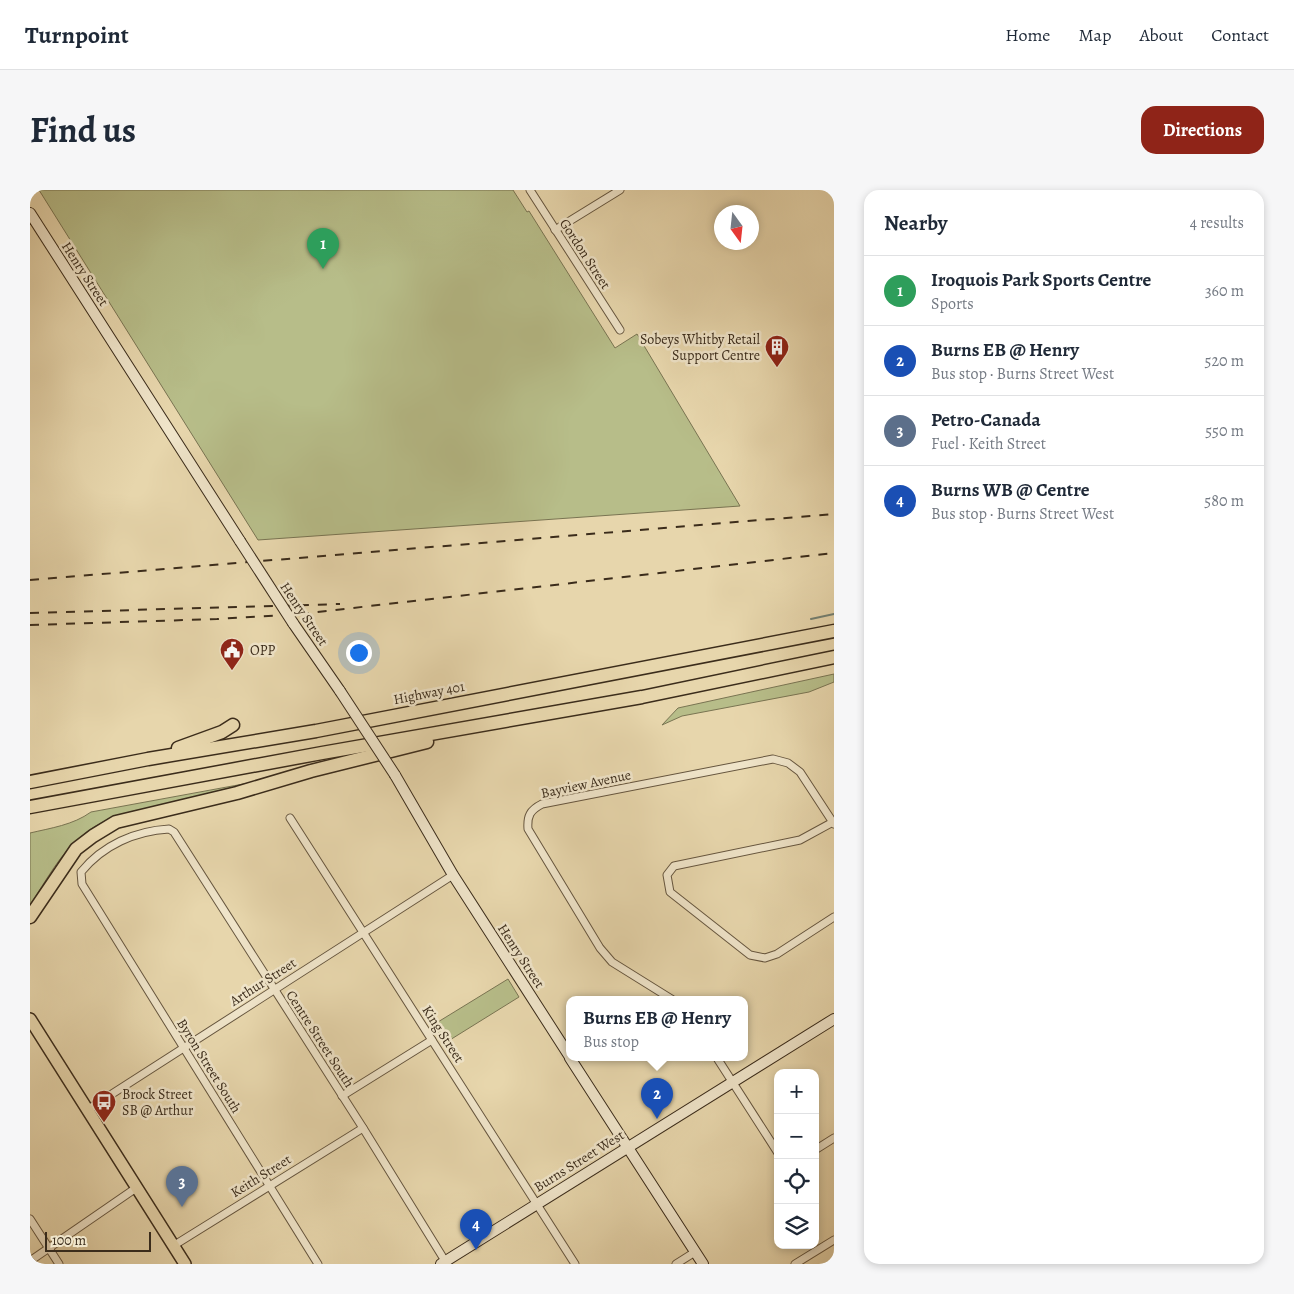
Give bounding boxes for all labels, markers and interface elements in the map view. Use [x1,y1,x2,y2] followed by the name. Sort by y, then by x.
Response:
[25,19,129,51] text: Turnpoint
[1005,23,1050,47] text: Home
[1078,23,1111,47] text: Map
[1139,23,1183,47] text: About
[1211,23,1269,47] text: Contact
[30,106,136,154] text: Find us
[1141,106,1264,154] button: Directions
[714,205,759,250] north arrow
[884,209,947,237] text: Nearby
[1190,212,1244,234] text: 4 results
[555,215,615,293] street label: Gordon Street
[307,228,339,269] pin: 1
[57,238,113,310] street label: Henry Street
[931,267,1151,293] text: Iroquois Park Sports Centre
[897,280,903,302] text: 1
[1205,280,1244,302] text: 360 m
[931,293,974,315] text: Sports
[640,330,761,365] place label: Sobeys Whitby Retail Support Centre
[764,334,790,368] building icon: Sobeys Whitby Retail Support Centre
[931,337,1079,363] text: Burns EB @ Henry
[896,350,904,372] text: 2
[1205,350,1244,372] text: 520 m
[931,363,1114,385] text: Bus stop · Burns Street West
[931,407,1041,433] text: Petro-Canada
[897,420,903,442] text: 3
[1205,420,1244,442] text: 550 m
[931,433,1046,455] text: Fuel · Keith Street
[931,477,1090,503] text: Burns WB @ Centre
[896,490,904,512] text: 4
[1204,490,1244,512] text: 580 m
[931,503,1114,525] text: Bus stop · Burns Street West
[276,578,333,650] street label: Henry Street
[219,637,245,671] public building icon: OPP
[346,640,372,666] your location
[250,641,275,660] place label: OPP
[392,677,466,709] street label: Highway 401
[539,765,633,803] street label: Bayview Avenue
[493,920,549,992] street label: Henry Street
[225,953,300,1011] street label: Arthur Street
[281,987,359,1092] street label: Centre Street South
[566,996,748,1061] popup
[417,1002,469,1067] street label: King Street
[583,1005,731,1031] text: Burns EB @ Henry
[172,1015,246,1117] street label: Byron Street South
[583,1031,639,1053] text: Bus stop
[774,1069,819,1249] map controls
[774,1069,819,1114] button: +
[641,1078,673,1119] pin: 2
[122,1085,194,1120] place label: Brock Street SB @ Arthur
[91,1089,117,1123] bus stop icon: Brock Street SB @ Arthur
[774,1114,819,1159] button: −
[530,1125,628,1196] street label: Burns Street West
[227,1150,295,1202] street label: Keith Street
[774,1159,819,1204] button: locate
[166,1166,198,1207] pin: 3
[774,1204,819,1249] button: layers
[460,1209,492,1250] pin: 4
[45,1229,151,1252] scale bar
[52,1231,86,1250] text: 100 m

